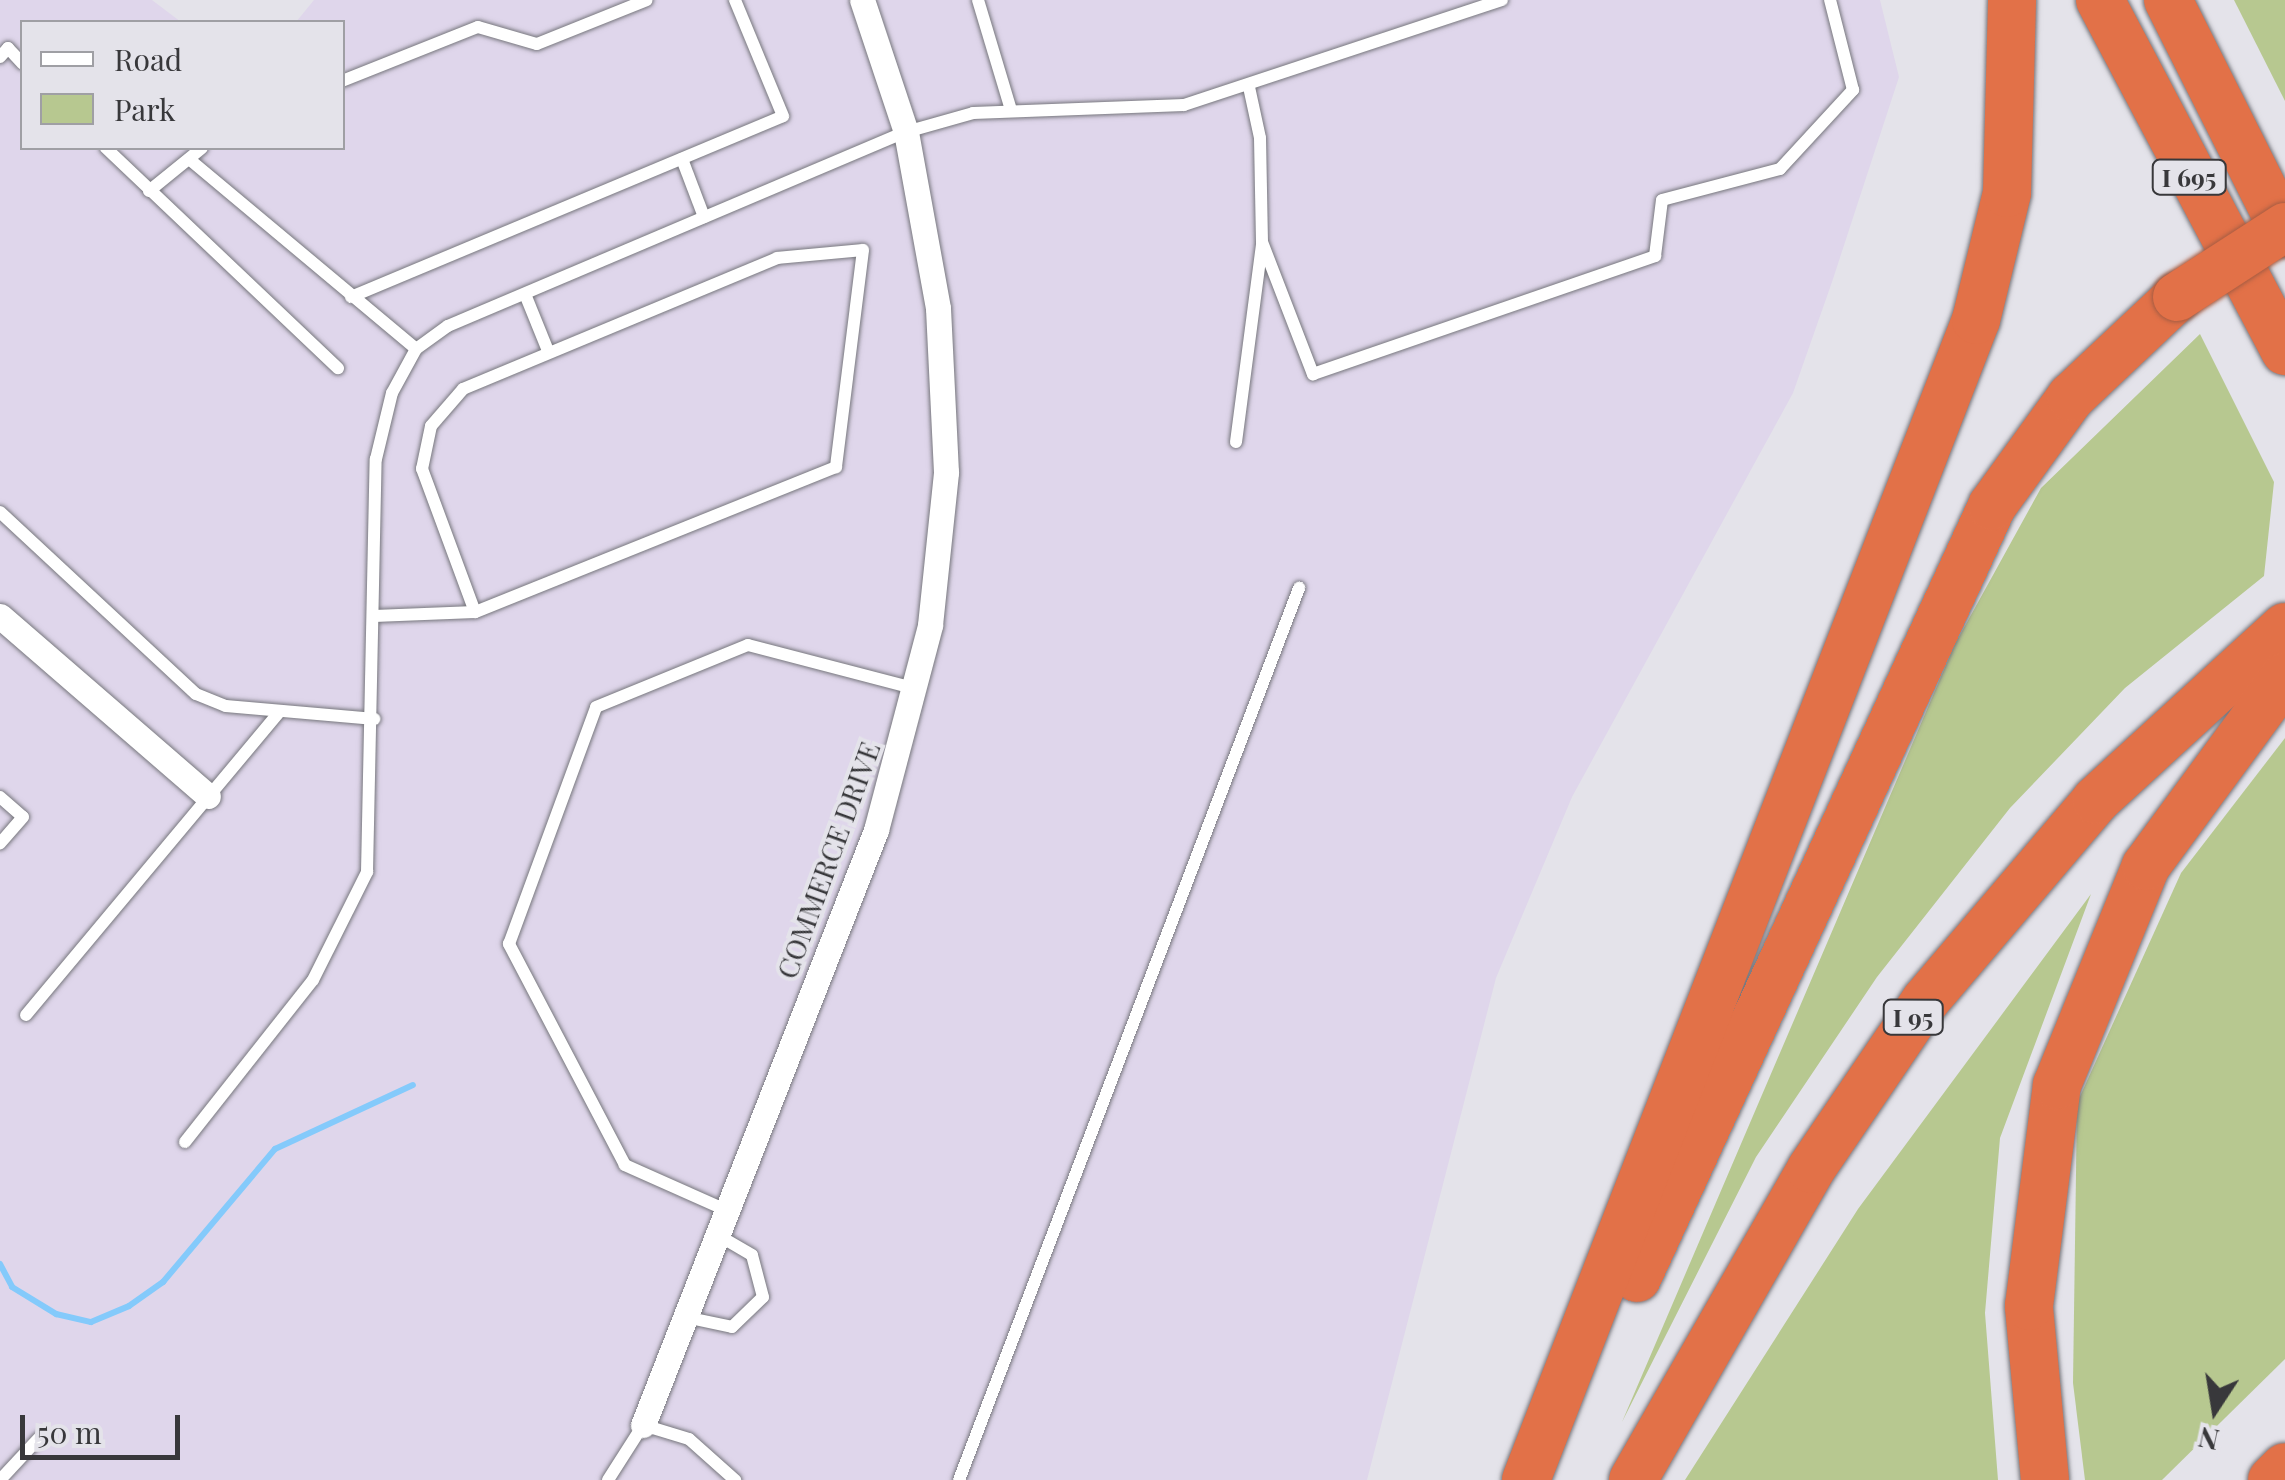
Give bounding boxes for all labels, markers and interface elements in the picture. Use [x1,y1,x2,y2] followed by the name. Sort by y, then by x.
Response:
[20,20,345,150] legend
[114,39,182,79] text: Road
[114,89,176,129] text: Park
[2152,157,2226,197] road number: I 695
[770,737,886,983] street label: COMMERCE DRIVE
[1880,997,1946,1037] road number: I 95
[2165,1360,2265,1460] north arrow
[25,1395,185,1457] scale bar
[37,1412,102,1452] text: 50 m
[2195,1420,2222,1460] text: N

